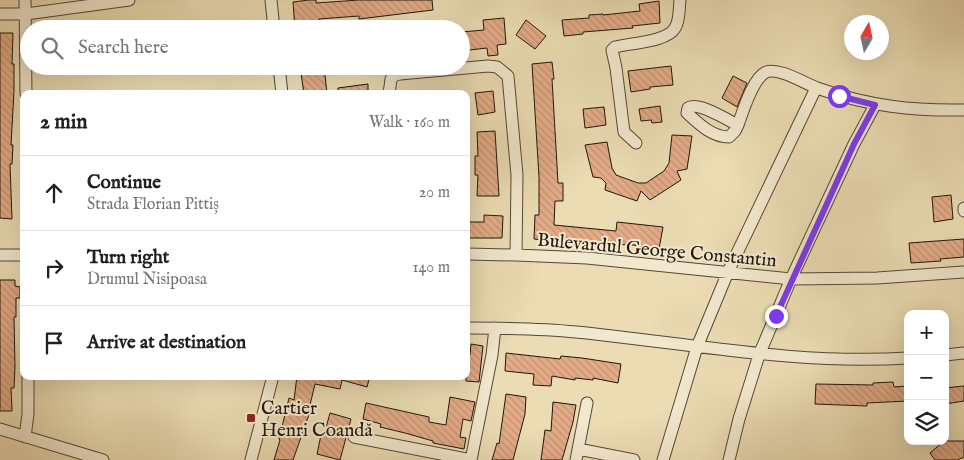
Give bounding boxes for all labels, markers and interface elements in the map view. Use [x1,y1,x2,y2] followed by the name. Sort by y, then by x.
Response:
[844,15,889,60] north arrow
[20,20,470,75] search box
[38,34,66,62] icon: search
[78,36,169,60] text: Search here
[828,85,851,108] route start
[40,109,87,136] text: 2 min
[369,113,450,133] text: Walk · 160 m
[87,171,161,195] text: Continue
[40,179,68,207] icon: ahead
[419,183,450,203] text: 20 m
[87,195,219,215] text: Strada Florian Pittiș
[536,229,778,273] street label: Bulevardul George Constantin
[87,246,169,270] text: Turn right
[40,254,68,282] icon: right
[412,258,450,278] text: 140 m
[87,270,207,290] text: Drumul Nisipoasa
[765,305,788,328] route end
[904,310,949,445] map controls
[904,310,949,355] button: +
[40,329,68,357] icon: arrive
[87,331,246,355] text: Arrive at destination
[904,355,949,400] button: −
[261,397,373,443] place label: Cartier Henri Coandă
[904,400,949,445] button: layers
[245,412,257,424] marker: Cartier Henri Coandă

